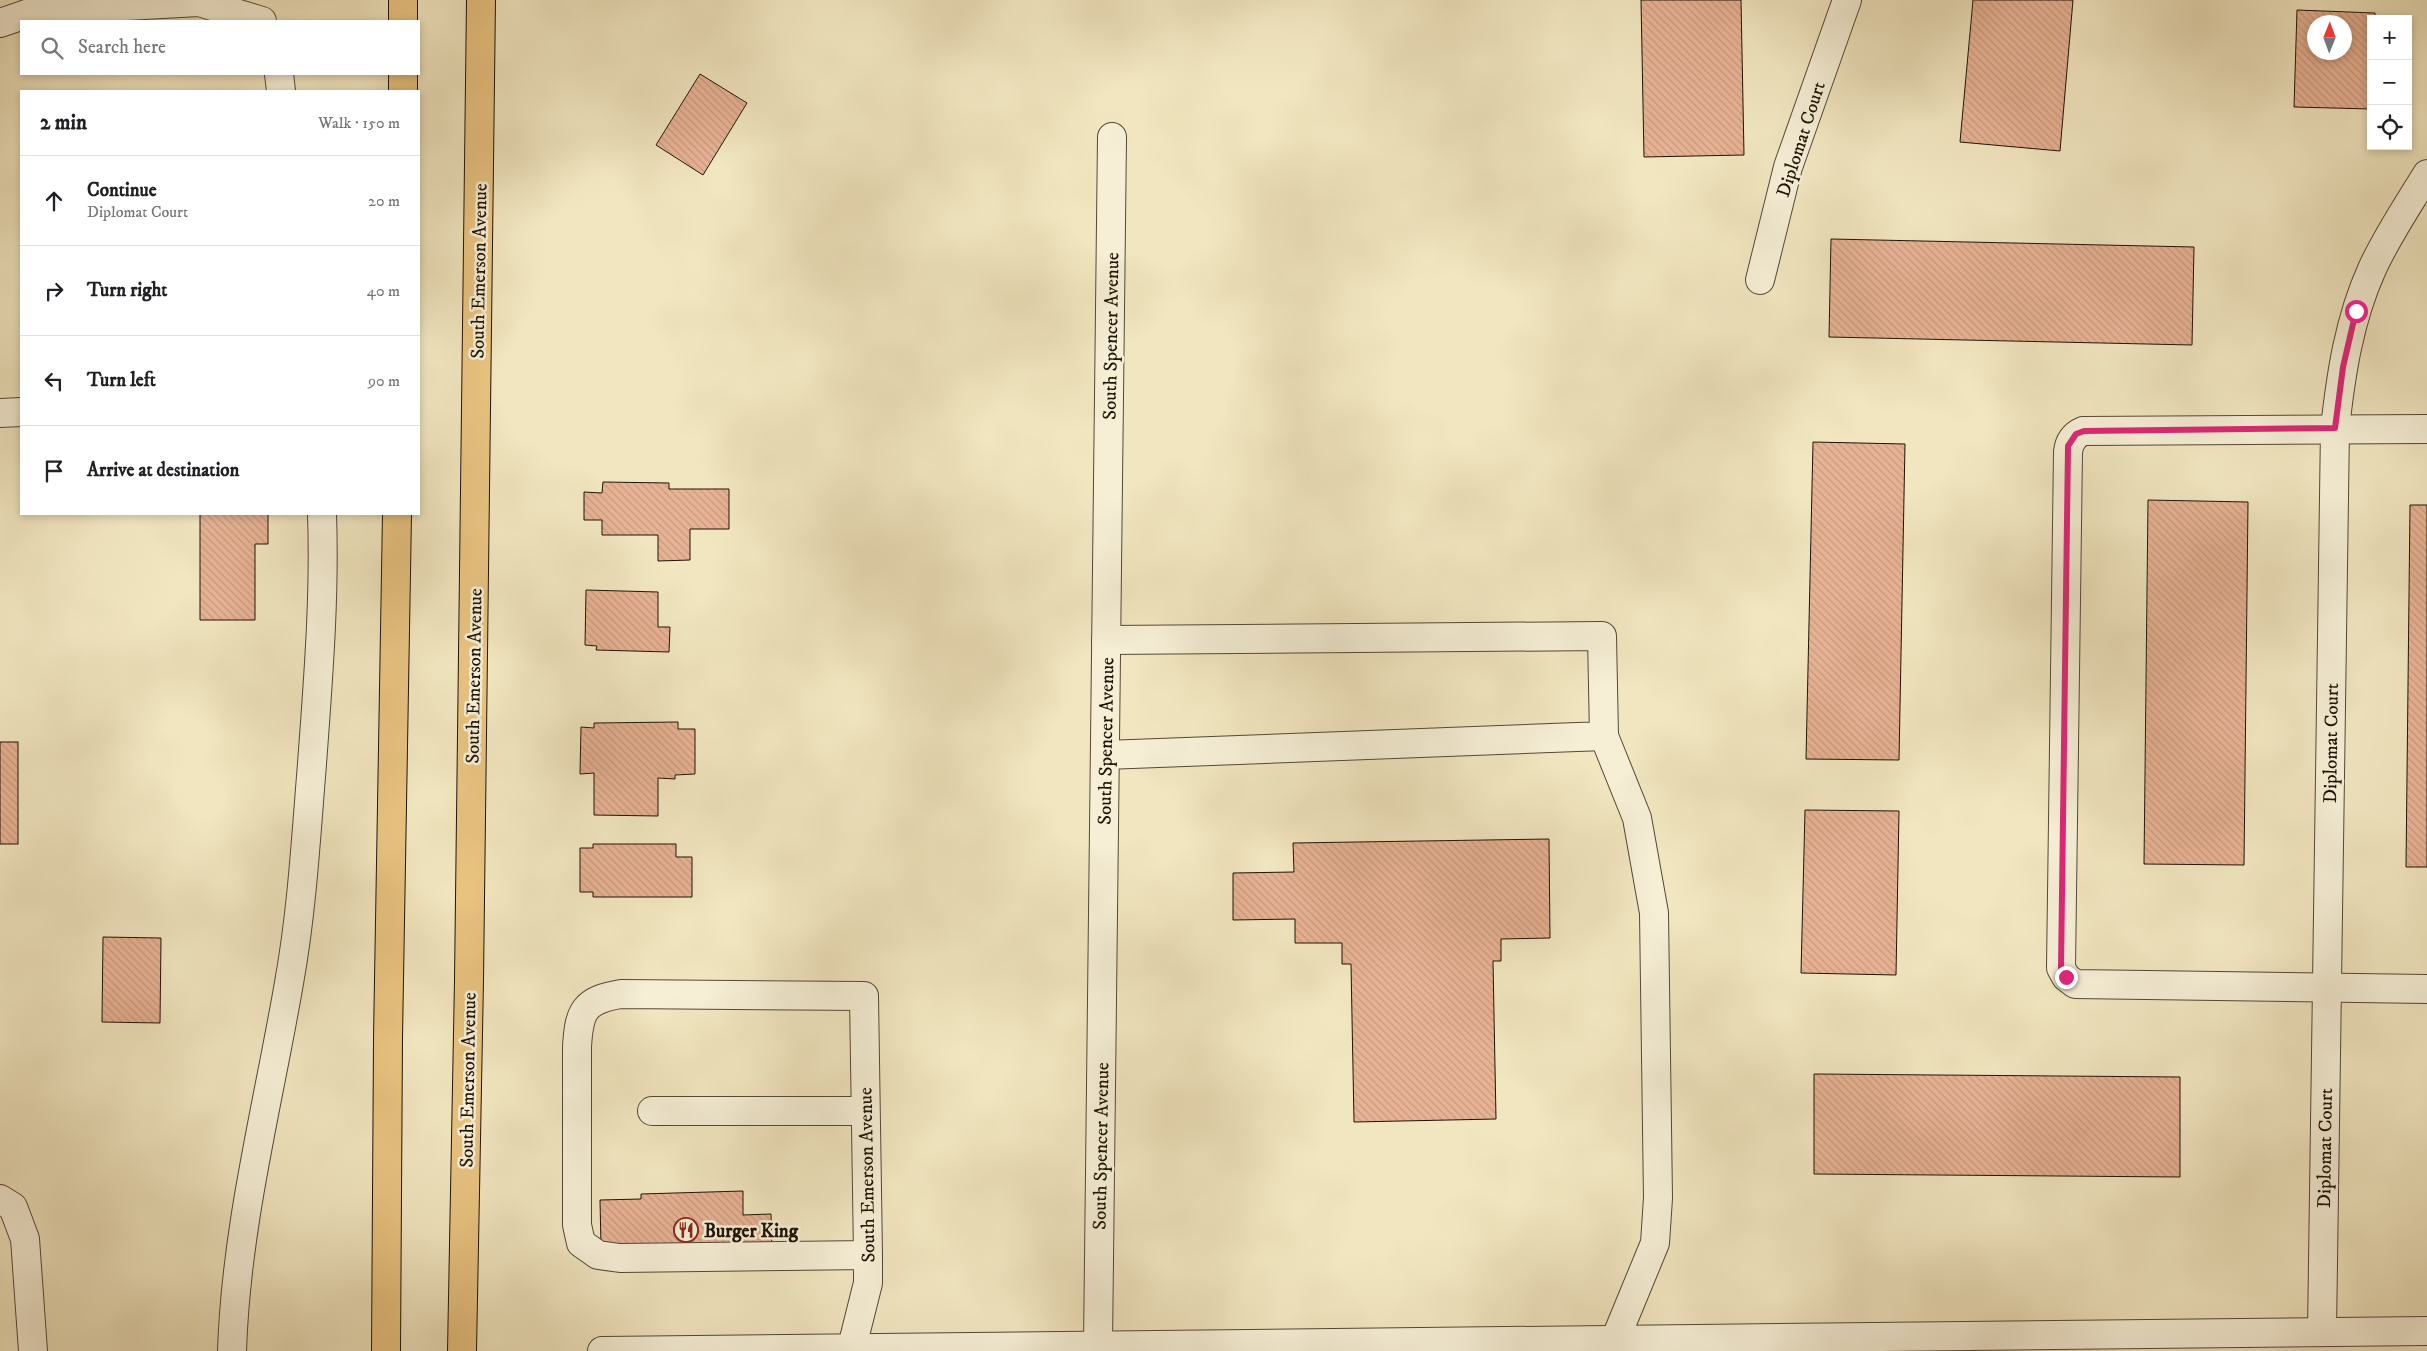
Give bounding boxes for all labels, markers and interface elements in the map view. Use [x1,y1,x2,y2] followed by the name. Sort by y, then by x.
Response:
[2307,15,2352,60] north arrow
[2367,15,2412,150] map controls
[2367,15,2412,60] button: +
[20,20,420,75] search box
[38,34,66,62] icon: search
[78,36,166,59] text: Search here
[2367,60,2412,105] button: −
[1772,79,1831,200] street label: Diplomat Court
[2367,105,2412,150] button: locate
[40,110,87,136] text: 2 min
[318,113,400,133] text: Walk · 150 m
[87,179,157,202] text: Continue
[466,183,493,359] street label: South Emerson Avenue
[40,187,68,215] icon: ahead
[368,191,400,211] text: 20 m
[87,202,188,222] text: Diplomat Court
[1099,252,1124,420] street label: South Spencer Avenue
[40,277,68,305] icon: right
[87,279,167,302] text: Turn right
[367,281,400,301] text: 40 m
[2345,300,2368,323] route start
[40,367,68,395] icon: left
[87,369,156,392] text: Turn left
[368,371,400,391] text: 90 m
[40,457,68,485] icon: arrive
[87,459,239,482] text: Arrive at destination
[461,588,488,764] street label: South Emerson Avenue
[1094,657,1119,825] street label: South Spencer Avenue
[2319,683,2344,803] street label: Diplomat Court
[2055,966,2078,989] route end
[455,992,482,1168] street label: South Emerson Avenue
[1089,1062,1114,1230] street label: South Spencer Avenue
[854,1087,881,1263] street label: South Emerson Avenue
[2313,1088,2338,1208] street label: Diplomat Court
[673,1217,699,1243] restaurant icon: Burger King
[704,1220,799,1243] place label: Burger King

